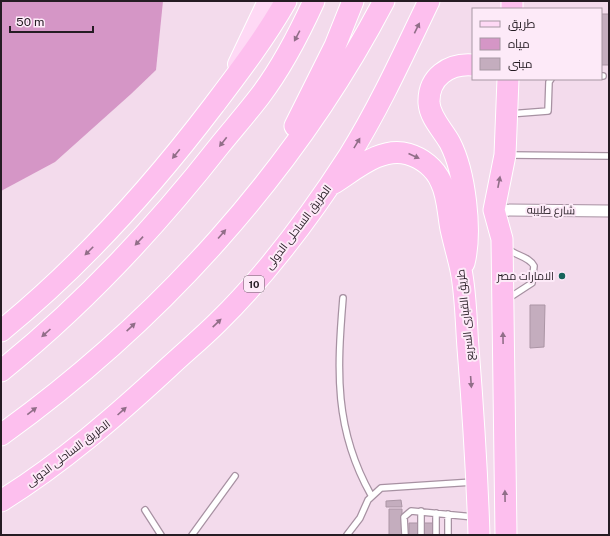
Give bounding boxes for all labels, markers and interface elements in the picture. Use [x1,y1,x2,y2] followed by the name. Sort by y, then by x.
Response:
[10,8,93,34] scale bar
[472,8,602,80] legend
[16,15,44,29] text: 50 m
[508,17,536,31] text: طريق
[414,22,420,33] one-way arrow
[294,30,300,42] one-way arrow
[508,37,530,51] text: مياه
[508,57,533,71] text: مبنى
[218,137,227,148] one-way arrow
[353,137,360,149] one-way arrow
[171,148,180,159] one-way arrow
[408,154,420,160] one-way arrow
[497,176,503,188] one-way arrow
[263,183,334,272] street label: الطريق الساحلى الدولى
[527,204,575,218] street label: شارع طليبه
[217,229,226,239] one-way arrow
[134,236,143,247] one-way arrow
[84,246,94,256] one-way arrow
[454,268,478,361] street label: طريق القبارى السريع
[496,270,554,283] place label: الامارات مصر
[557,271,567,281] marker: الامارات مصر
[244,276,264,292] road number: 10
[212,318,222,327] one-way arrow
[126,323,137,332] one-way arrow
[41,328,51,337] one-way arrow
[500,331,506,344] one-way arrow
[468,376,475,388] one-way arrow
[117,406,127,416] one-way arrow
[27,407,38,416] one-way arrow
[24,418,113,489] street label: الطريق الساحلى الدولى
[502,489,508,502] one-way arrow

